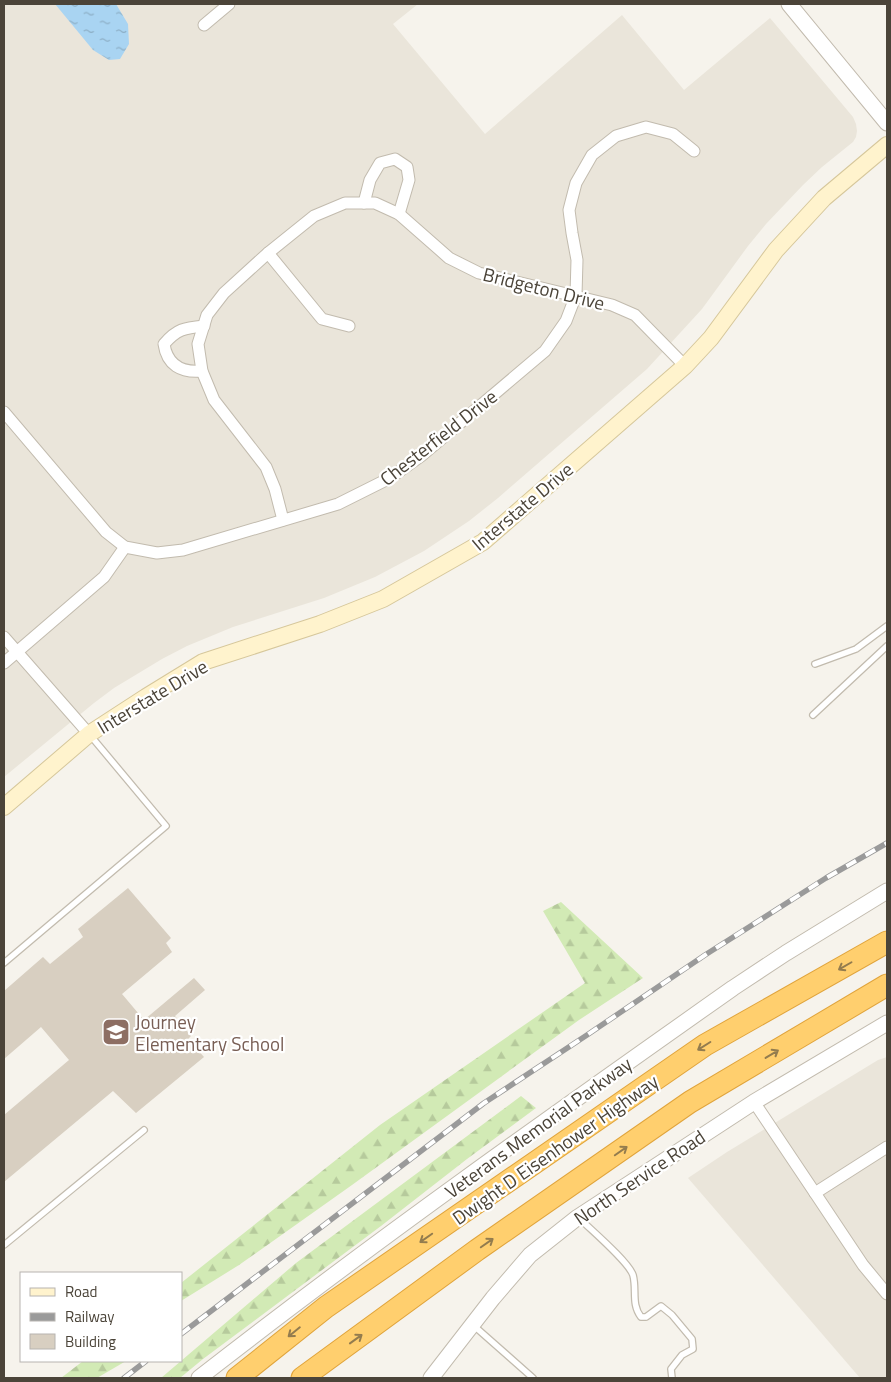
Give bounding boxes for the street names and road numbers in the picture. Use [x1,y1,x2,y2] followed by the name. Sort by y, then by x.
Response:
[480,259,608,317] street label: Bridgeton Drive
[373,382,503,492] street label: Chesterfield Drive
[465,455,579,557] street label: Interstate Drive
[91,651,213,741] street label: Interstate Drive
[438,1049,638,1205] street label: Veterans Memorial Parkway
[446,1067,664,1231] street label: Dwight D Eisenhower Highway
[567,1122,711,1232] street label: North Service Road

